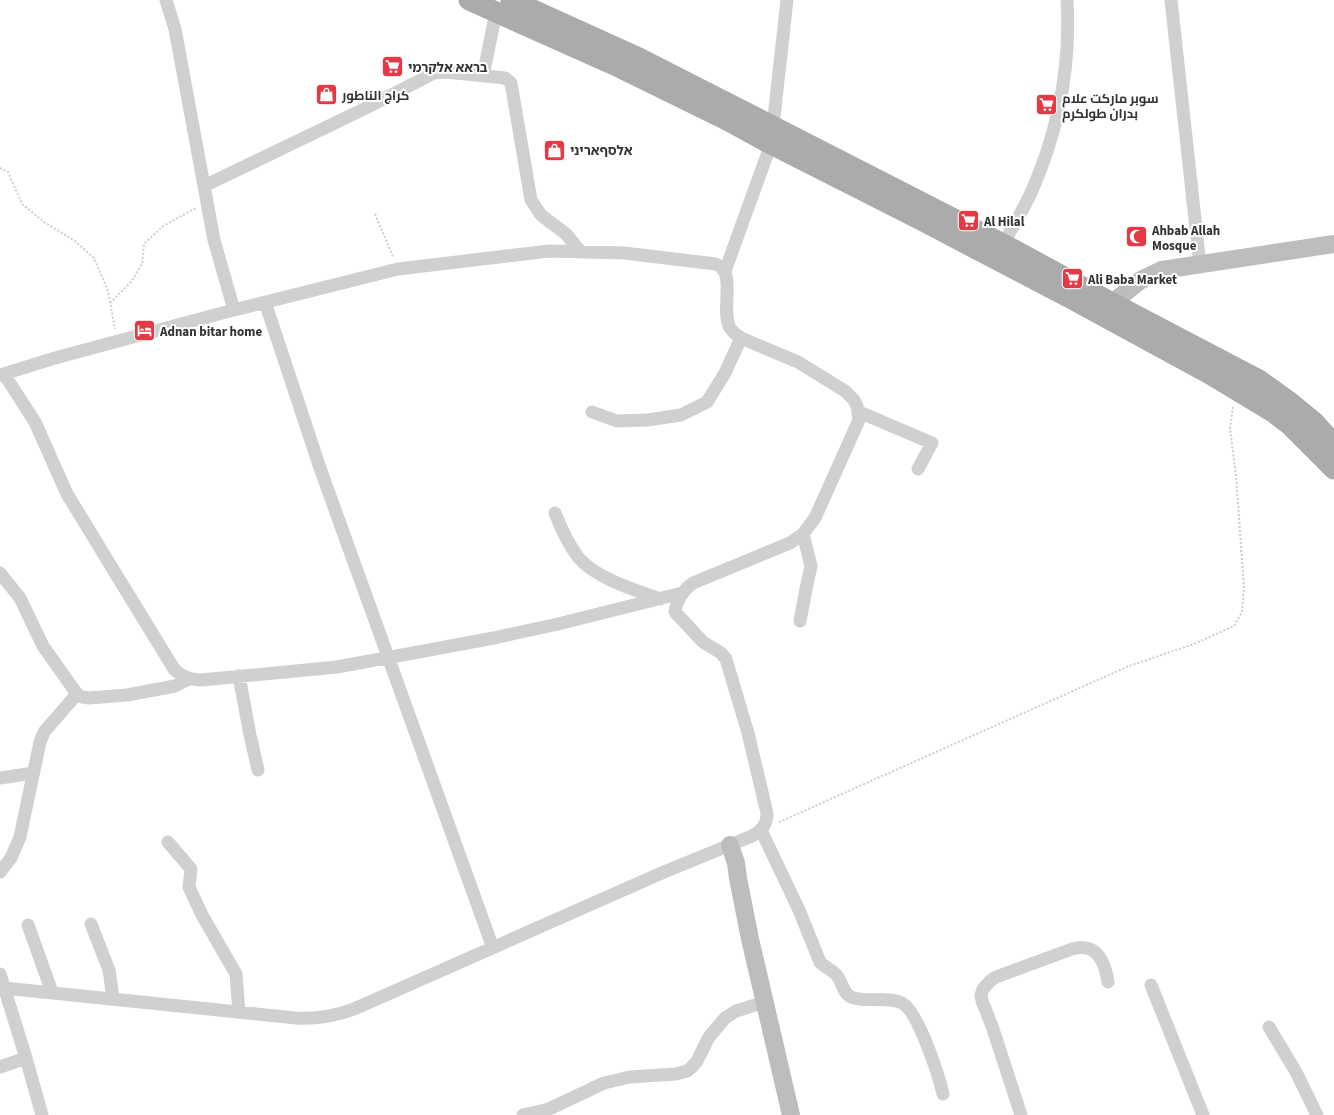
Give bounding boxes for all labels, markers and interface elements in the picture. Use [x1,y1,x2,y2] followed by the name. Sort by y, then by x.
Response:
[379,54,405,80] supermarket icon: בראא אלקרמי
[408,59,488,77] place label: בראא אלקרמי
[314,82,340,108] shop icon: كراج الناطور
[341,87,409,105] place label: كراج الناطور
[1062,90,1159,123] place label: سوبر ماركت علام بدران طولكرم
[1033,92,1059,118] supermarket icon: سوبر ماركت علام بدران طولكرم
[542,137,568,163] shop icon: אלסףאריני
[570,142,633,160] place label: אלסףאריני
[955,208,981,234] supermarket icon: Al Hilal
[983,213,1025,231] place label: Al Hilal
[1151,222,1220,255] place label: Ahbab Allah Mosque
[1124,224,1150,250] mosque icon: Ahbab Allah Mosque
[1059,266,1085,292] supermarket icon: Ali Baba Market
[1087,271,1177,289] place label: Ali Baba Market
[132,318,158,344] hotel icon: Adnan bitar home
[159,323,262,341] place label: Adnan bitar home

